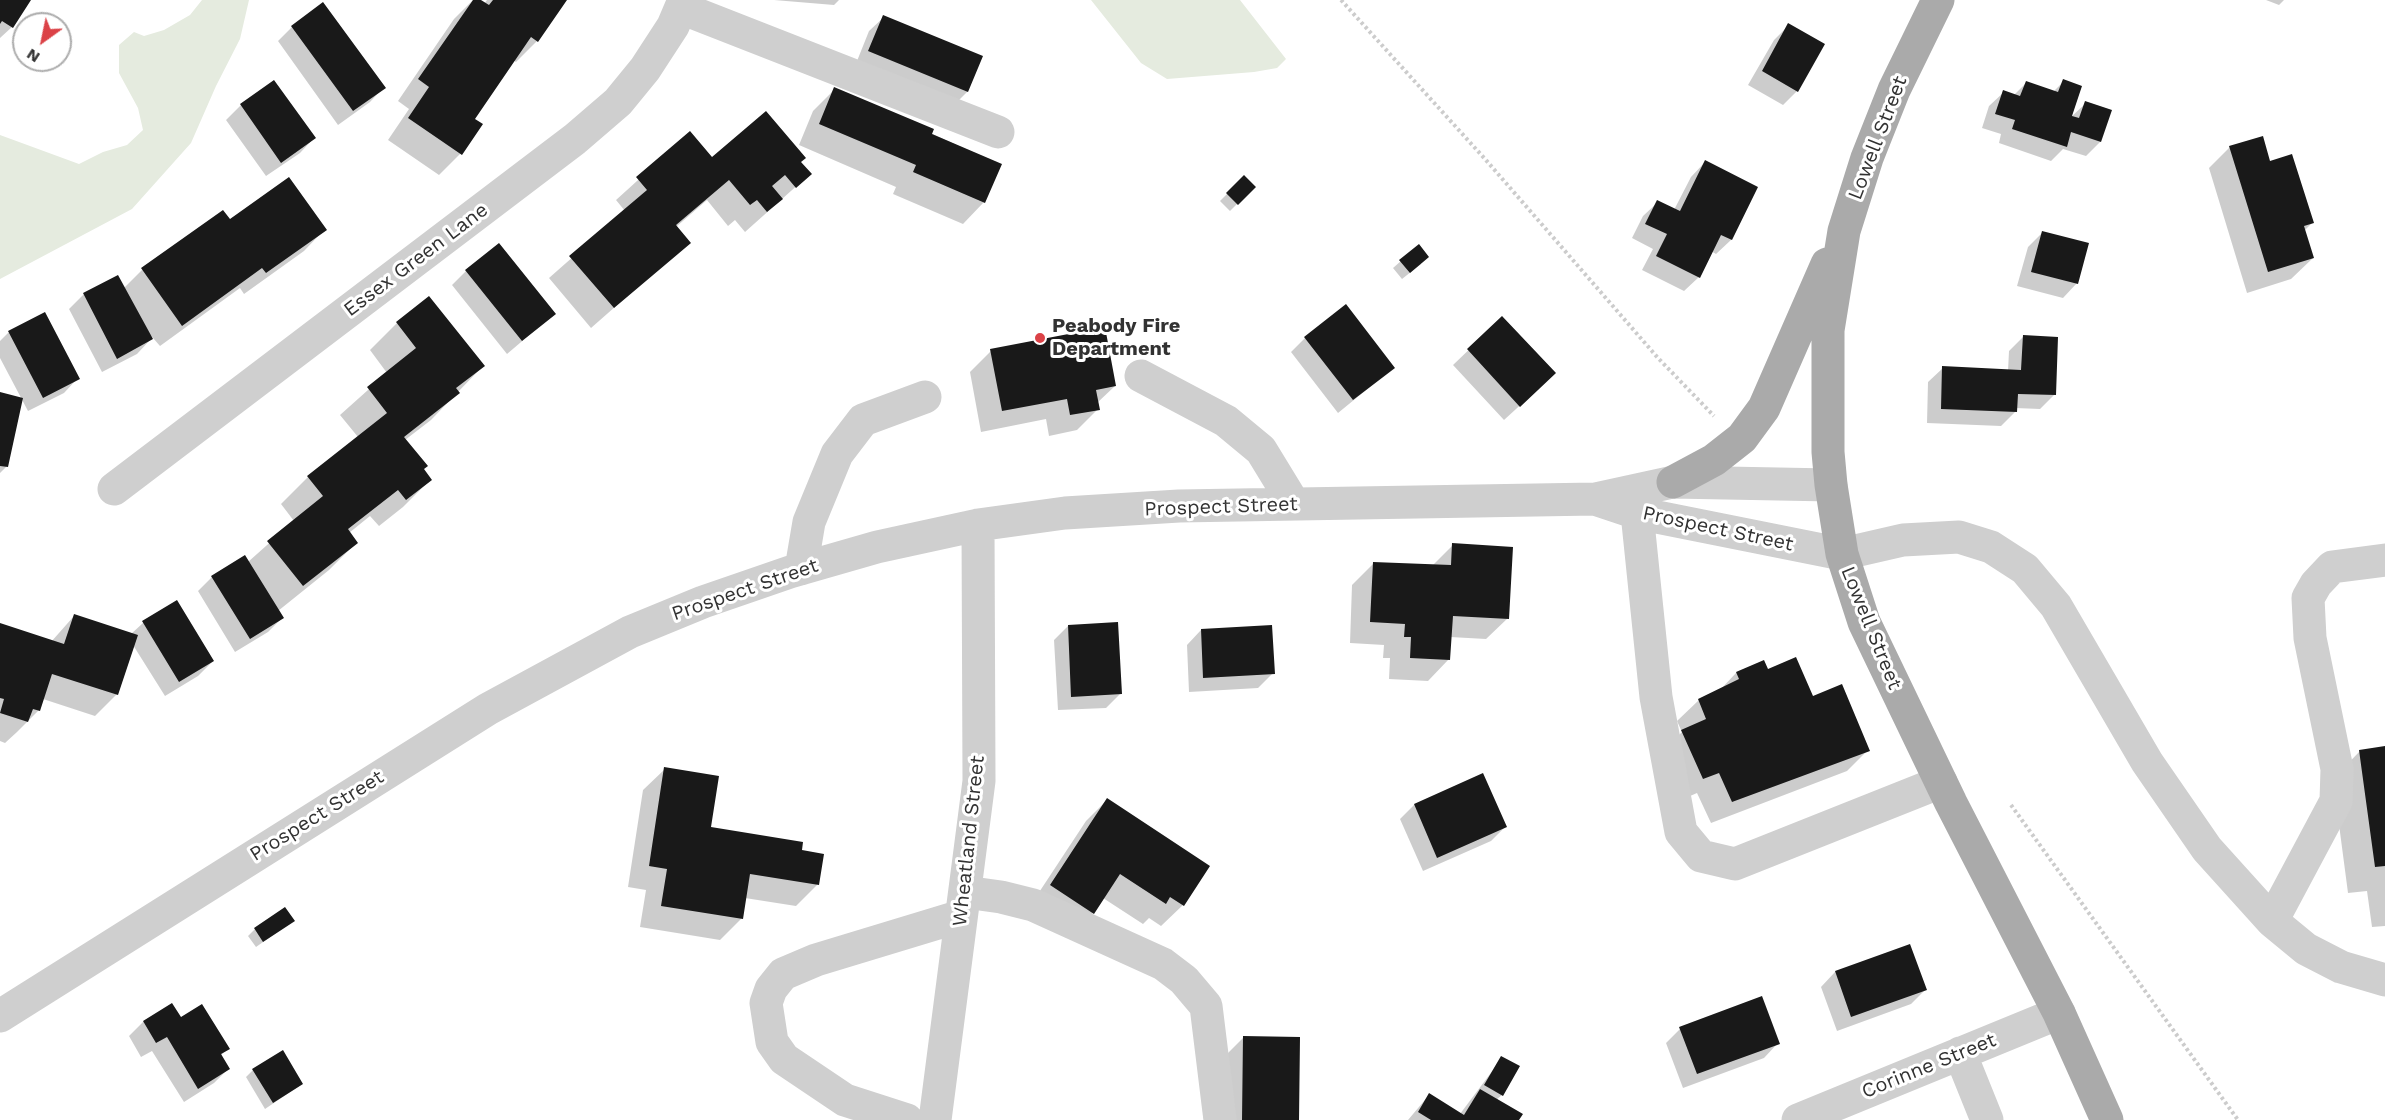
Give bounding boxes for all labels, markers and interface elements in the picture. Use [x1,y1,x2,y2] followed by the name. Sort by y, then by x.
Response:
[12,12,72,72] north arrow
[23,45,43,67] text: N
[1843,73,1913,203] street label: Lowell Street
[339,198,493,322] street label: Essex Green Lane
[1052,314,1180,361] place label: Peabody Fire Department
[1033,331,1047,345] marker: Peabody Fire Department
[1144,492,1298,522] street label: Prospect Street
[1641,501,1795,557] street label: Prospect Street
[669,554,821,626] street label: Prospect Street
[1835,563,1907,693] street label: Lowell Street
[948,754,990,928] street label: Wheatland Street
[246,765,388,867] street label: Prospect Street
[1858,1028,2000,1104] street label: Corinne Street

